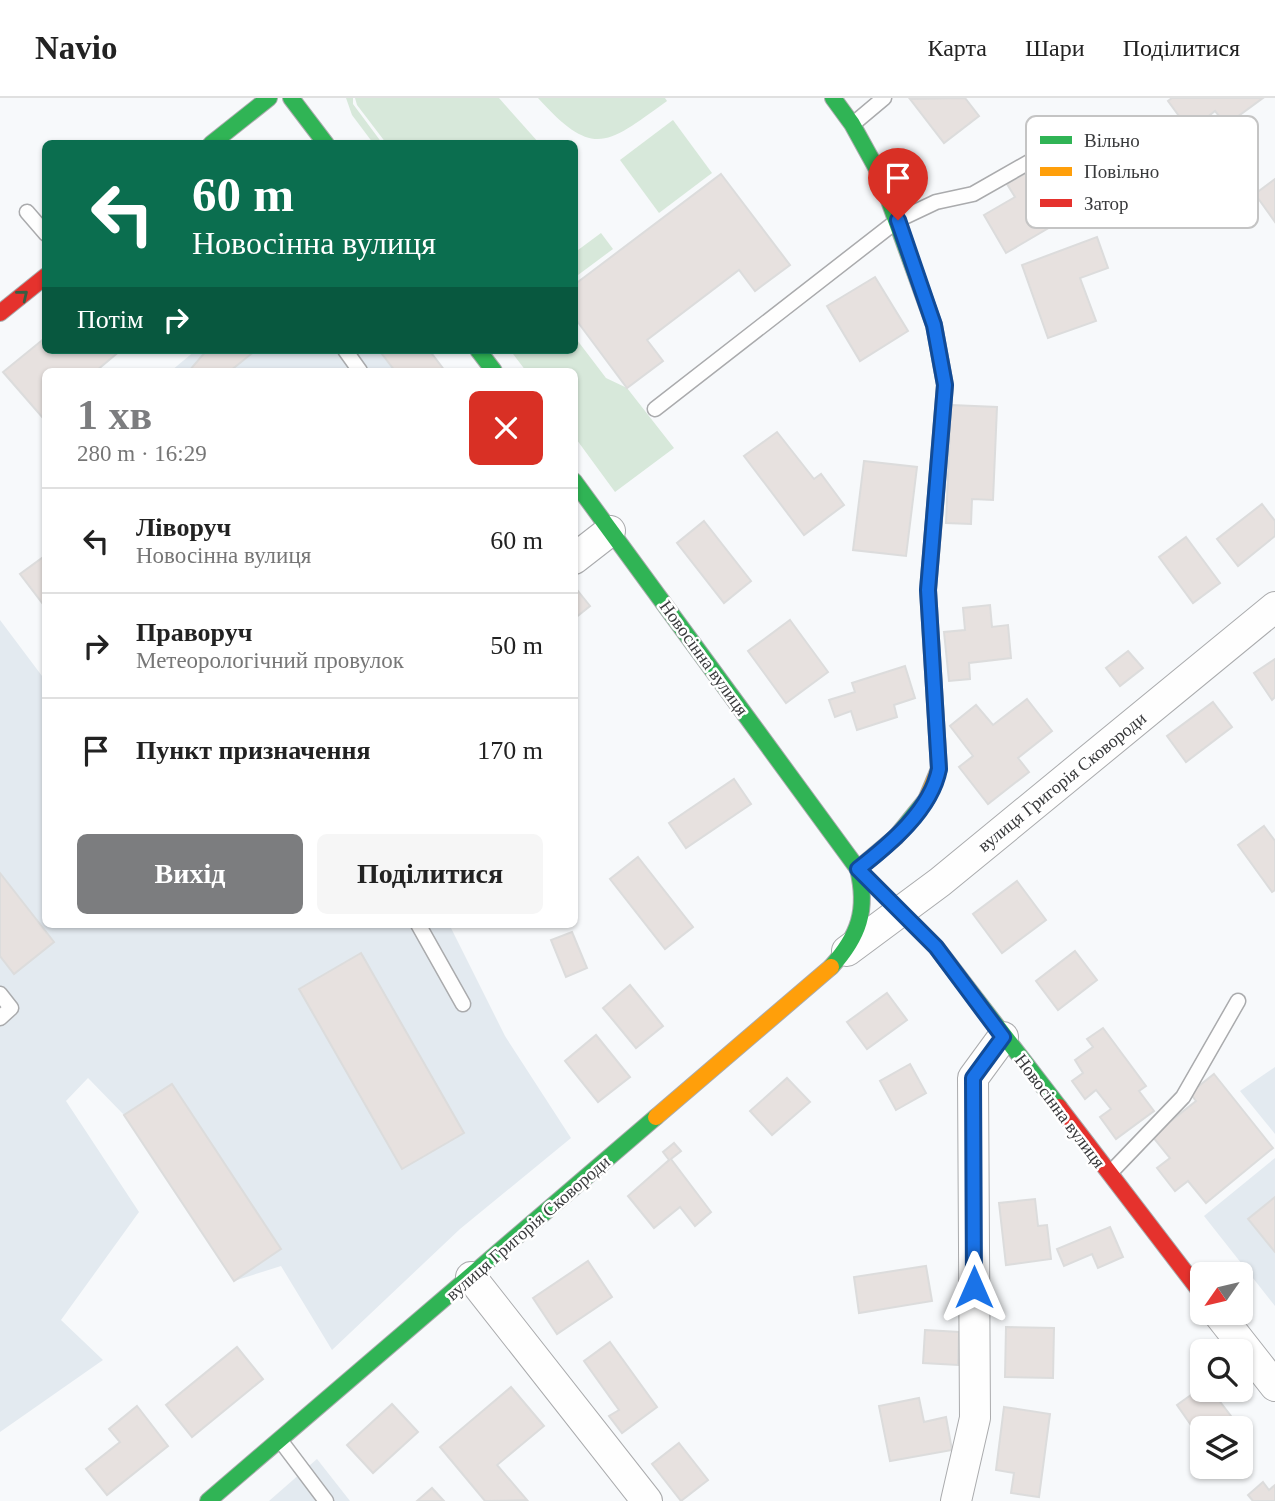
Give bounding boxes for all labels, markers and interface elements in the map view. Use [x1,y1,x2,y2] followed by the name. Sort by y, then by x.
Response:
[35,30,118,66] text: Navio
[927,35,987,61] text: Карта
[1025,35,1085,61] text: Шари
[1123,35,1240,61] text: Поділитися
[1026,116,1258,228] legend
[1084,130,1140,151] text: Вільно
[868,148,928,220] pin
[879,159,917,197] icon: arrive
[1084,161,1159,182] text: Повільно
[192,167,294,222] text: 60 m
[77,168,168,259] icon: left
[1084,193,1129,214] text: Затор
[192,225,436,261] text: Новосінна вулиця
[15,290,27,303] one-way arrow
[157,301,195,339] icon: right
[77,305,143,334] text: Потім
[469,391,543,465] button: close
[77,392,152,438] text: 1 хв
[77,441,207,466] text: 280 m · 16:29
[136,513,231,542] text: Ліворуч
[77,522,115,560] icon: left
[490,526,543,555] text: 60 m
[136,543,311,568] text: Новосінна вулиця
[656,597,752,719] street label: Новосінна вулиця
[136,618,252,647] text: Праворуч
[77,627,115,665] icon: right
[490,631,543,660] text: 50 m
[136,648,404,673] text: Метеорологічний провулок
[974,708,1150,856] street label: вулиця Григорія Сковороди
[77,732,115,770] icon: arrive
[136,736,371,765] text: Пункт призначення
[477,736,543,765] text: 170 m
[77,834,303,914] button: Вихід
[317,834,543,914] button: Поділитися
[1011,1050,1109,1172] street label: Новосінна вулиця
[442,1151,614,1305] street label: вулиця Григорія Сковороди
[937,1250,1011,1324] position arrow
[1190,1262,1253,1325] north arrow
[1190,1262,1253,1479] map controls
[1190,1339,1253,1402] button: search
[1190,1416,1253,1479] button: layers

